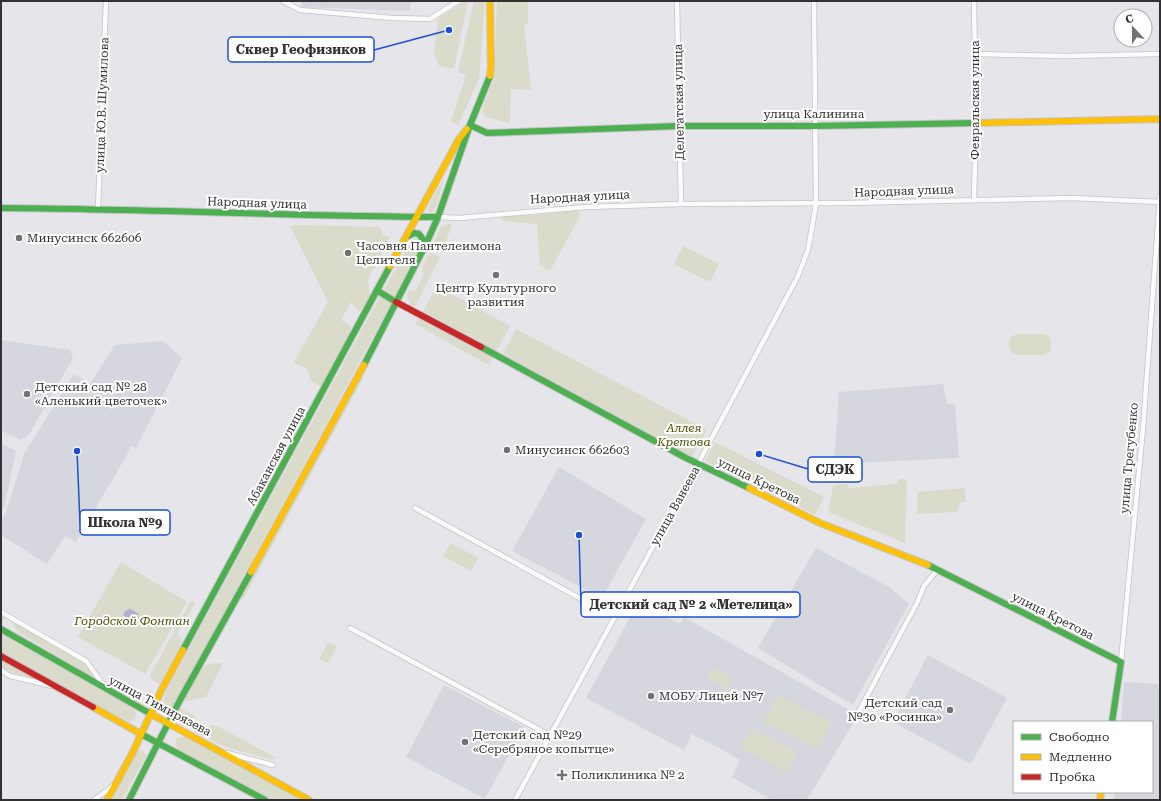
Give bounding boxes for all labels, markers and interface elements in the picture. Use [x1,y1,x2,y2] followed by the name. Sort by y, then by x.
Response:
[1113,8,1153,48] north arrow
[1123,12,1136,27] text: С
[93,36,111,173] street label: улица Ю.В. Шумилова
[228,37,374,62] callout: Сквер Геофизиков
[968,40,982,160] street label: Февральская улица
[236,42,366,57] text: Сквер Геофизиков
[671,43,687,160] street label: Делегатская улица
[764,107,865,121] street label: улица Калинина
[854,182,955,200] street label: Народная улица
[530,187,631,207] street label: Народная улица
[207,194,308,212] street label: Народная улица
[27,231,142,245] place label: Минусинск 662606
[14,233,24,243] marker: Минусинск 662606
[356,239,502,267] place label: Часовня Пантелеимона Целителя
[343,248,353,258] marker: Часовня Пантелеимона Целителя
[491,270,501,280] marker: Центр Культурного развития
[436,281,557,309] place label: Центр Культурного развития
[35,380,167,408] place label: Детский сад № 28 «Аленький цветочек»
[22,389,32,399] marker: Детский сад № 28 «Аленький цветочек»
[1117,402,1141,514] street label: улица Трегубенко
[244,404,308,508] street label: Абаканская улица
[656,421,711,449] park label: Аллея Кретова
[515,443,630,457] place label: Минусинск 662603
[502,445,512,455] marker: Минусинск 662603
[715,455,803,507] street label: улица Кретова
[808,457,862,482] callout: СДЭК
[816,462,855,477] text: СДЭК
[647,464,703,548] street label: улица Ванеева
[80,510,170,535] callout: Школа №9
[88,515,162,530] text: Школа №9
[1010,589,1097,643] street label: улица Кретова
[581,592,800,617] callout: Детский сад № 2 «Метелица»
[589,597,793,612] text: Детский сад № 2 «Метелица»
[73,614,190,628] park label: Городской Фонтан
[106,673,214,739] street label: улица Тимирязева
[659,689,764,703] place label: МОБУ Лицей №7
[646,691,656,701] marker: МОБУ Лицей №7
[848,696,942,724] place label: Детский сад №30 «Росинка»
[945,705,955,715] marker: Детский сад №30 «Росинка»
[1013,721,1153,793] legend
[473,728,615,756] place label: Детский сад №29 «Серебряное копытце»
[1049,730,1109,744] text: Свободно
[460,737,470,747] marker: Детский сад №29 «Серебряное копытце»
[1049,750,1112,764] text: Медленно
[571,768,685,782] place label: Поликлиника № 2
[556,769,568,781] marker: Поликлиника № 2
[1049,770,1096,784] text: Пробка

